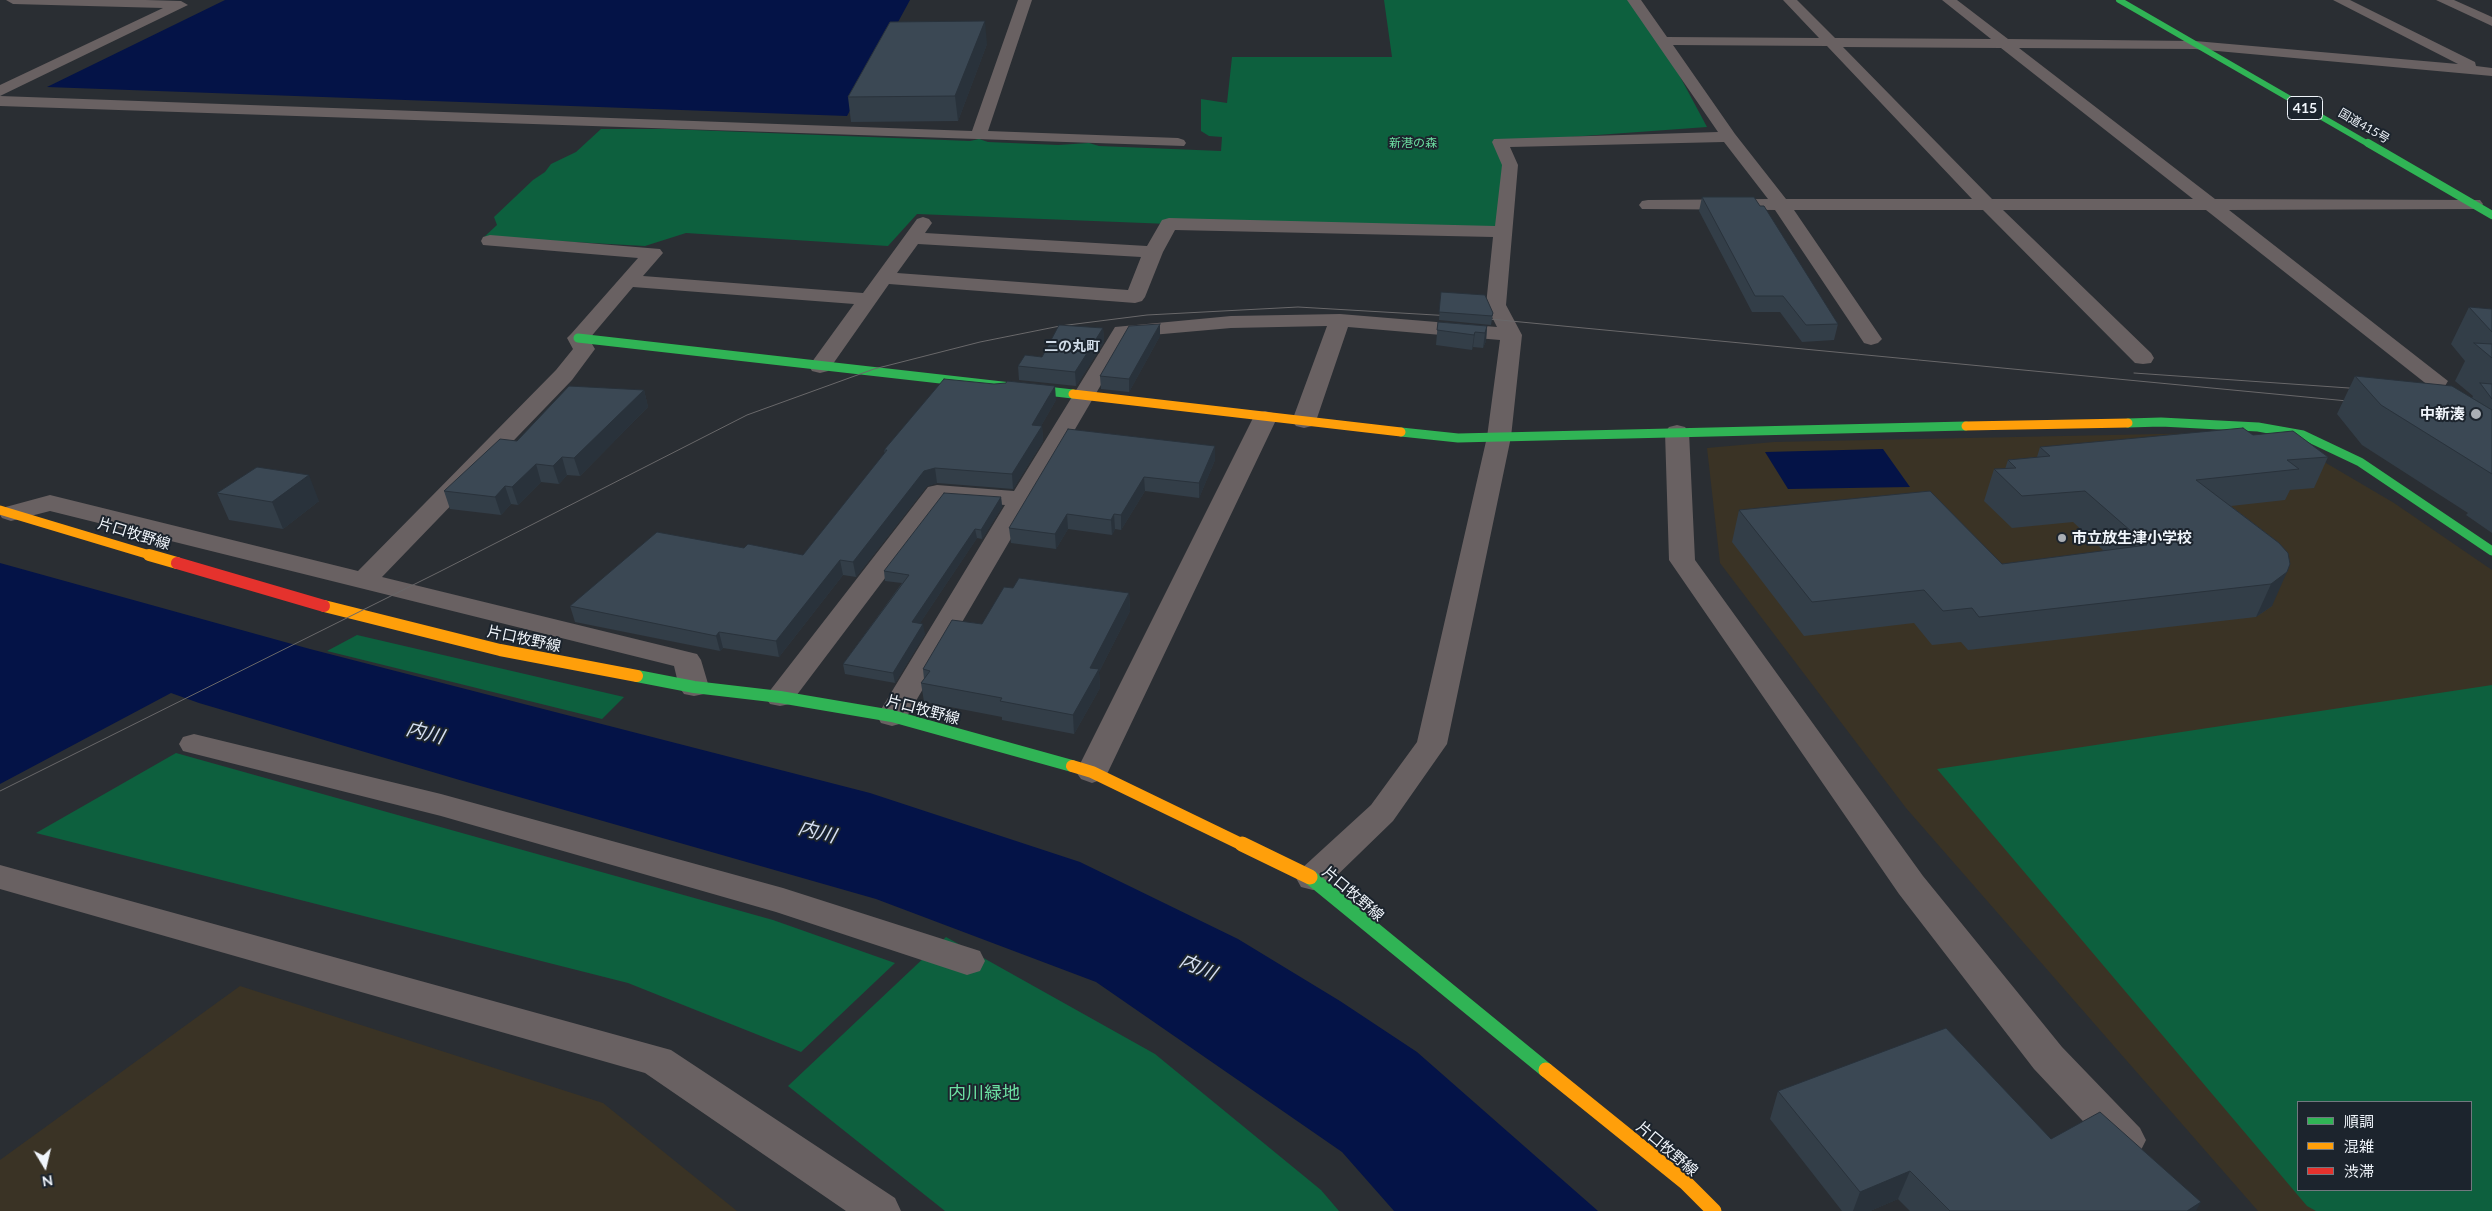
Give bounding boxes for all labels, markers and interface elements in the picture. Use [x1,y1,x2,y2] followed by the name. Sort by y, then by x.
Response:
[2288,96,2322,120] road number: 415
[2336,106,2392,146] street label: 国道415号
[1389,136,1437,150] park label: 新港の森
[1044,338,1100,354] district label: 二の丸町
[2420,405,2465,423] place label: 中新湊
[2469,407,2483,421] marker: 中新湊
[96,514,172,554] street label: 片口牧野線
[2072,529,2192,547] place label: 市立放生津小学校
[2056,532,2068,544] marker: 市立放生津小学校
[485,622,563,656] street label: 片口牧野線
[884,692,962,728] street label: 片口牧野線
[404,717,446,749] water label: 内川
[796,816,838,848] water label: 内川
[1318,863,1388,925] street label: 片口牧野線
[1176,949,1220,985] water label: 内川
[948,1082,1020,1104] park label: 内川緑地
[2297,1101,2472,1191] legend
[2344,1112,2374,1130] text: 順調
[1632,1118,1702,1180] street label: 片口牧野線
[2344,1137,2374,1155] text: 混雑
[20,1141,70,1191] north arrow
[2344,1162,2374,1180] text: 渋滞
[41,1172,54,1191] text: N

